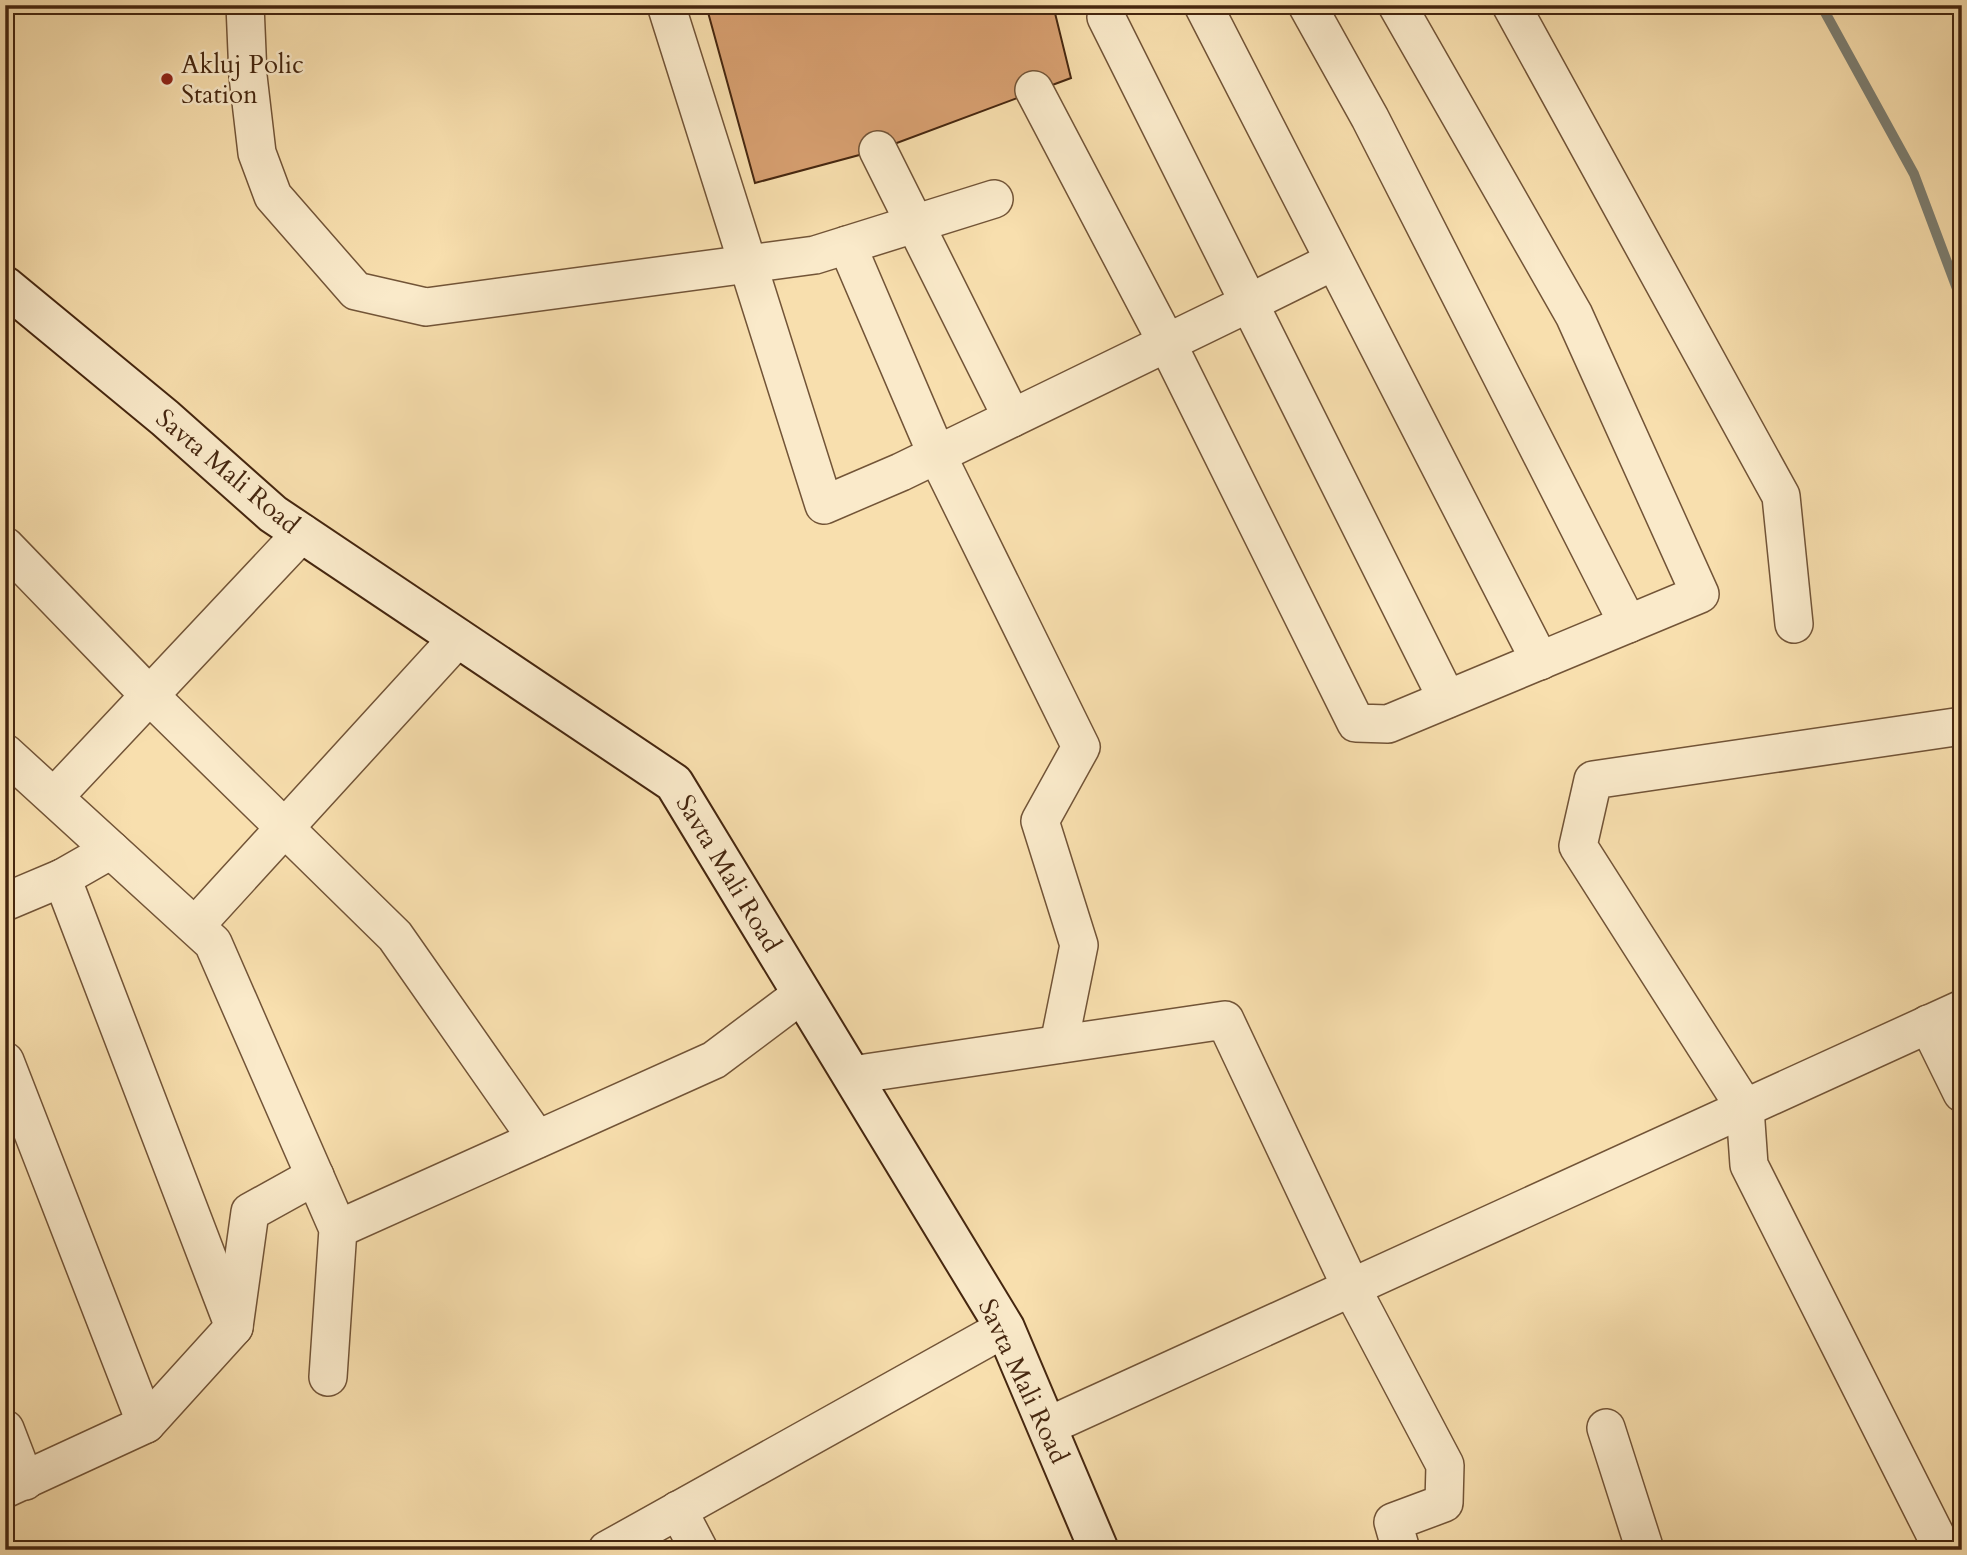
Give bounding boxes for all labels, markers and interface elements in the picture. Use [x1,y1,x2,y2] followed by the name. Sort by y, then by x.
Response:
[181,47,304,112] place label: Akluj Polic Station
[159,71,175,87] marker: Akluj Polic Station
[148,401,307,542] street label: Savta Mali Road
[668,788,789,959] street label: Savta Mali Road
[970,1293,1077,1469] street label: Savta Mali Road

